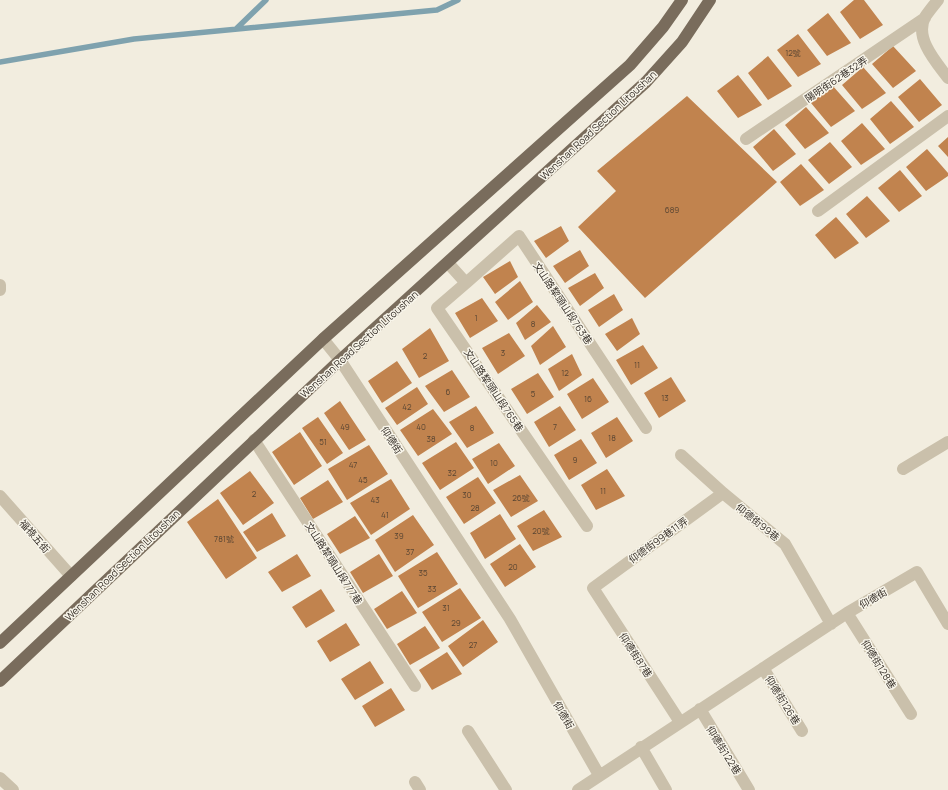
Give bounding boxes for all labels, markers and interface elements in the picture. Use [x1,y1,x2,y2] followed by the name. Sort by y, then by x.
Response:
[785,47,801,58] house number: 12號
[802,53,870,105] street label: 陽明街62巷32弄
[537,67,659,183] street label: Wenshan Road Section Litoushan
[665,204,679,215] house number: 689
[530,259,596,347] street label: 文山路犂頭山段763巷
[297,287,421,401] street label: Wenshan Road Section Litoushan
[474,312,478,323] house number: 1
[531,318,536,329] house number: 8
[461,346,527,434] street label: 文山路犂頭山段765巷
[501,347,505,358] house number: 3
[423,350,428,361] house number: 2
[634,359,640,370] house number: 11
[561,367,569,378] house number: 12
[446,386,451,397] house number: 6
[531,388,536,399] house number: 5
[661,392,669,403] house number: 13
[584,393,592,404] house number: 16
[402,401,412,412] house number: 42
[340,421,350,432] house number: 49
[416,421,426,432] house number: 40
[553,421,557,432] house number: 7
[470,422,475,433] house number: 8
[378,424,406,456] street label: 仰德街
[608,432,616,443] house number: 18
[426,433,436,444] house number: 38
[319,436,327,447] house number: 51
[573,454,578,465] house number: 9
[490,457,498,468] house number: 10
[349,459,357,470] house number: 47
[448,467,457,478] house number: 32
[358,474,368,485] house number: 45
[600,485,606,496] house number: 11
[252,488,257,499] house number: 2
[462,489,472,500] house number: 30
[512,492,530,503] house number: 26號
[370,494,380,505] house number: 43
[733,500,783,544] street label: 仰德街99巷
[470,502,480,513] house number: 28
[62,506,182,624] street label: Wenshan Road Section Litoushan
[381,509,389,520] house number: 41
[625,514,691,566] street label: 仰德街99巷11弄
[17,516,53,556] street label: 福祿五街
[302,519,366,607] street label: 文山路犂頭山段777巷
[532,525,550,536] house number: 20號
[394,530,404,541] house number: 39
[214,533,234,544] house number: 781號
[406,546,414,557] house number: 37
[508,561,518,572] house number: 20
[418,567,428,578] house number: 35
[428,583,436,594] house number: 33
[857,584,889,612] street label: 仰德街
[442,602,450,613] house number: 31
[451,617,461,628] house number: 29
[616,630,656,680] street label: 仰德街87巷
[858,637,900,691] street label: 仰德街128巷
[469,639,477,650] house number: 27
[762,673,804,727] street label: 仰德街126巷
[550,699,578,731] street label: 仰德街
[703,723,745,777] street label: 仰德街122巷

